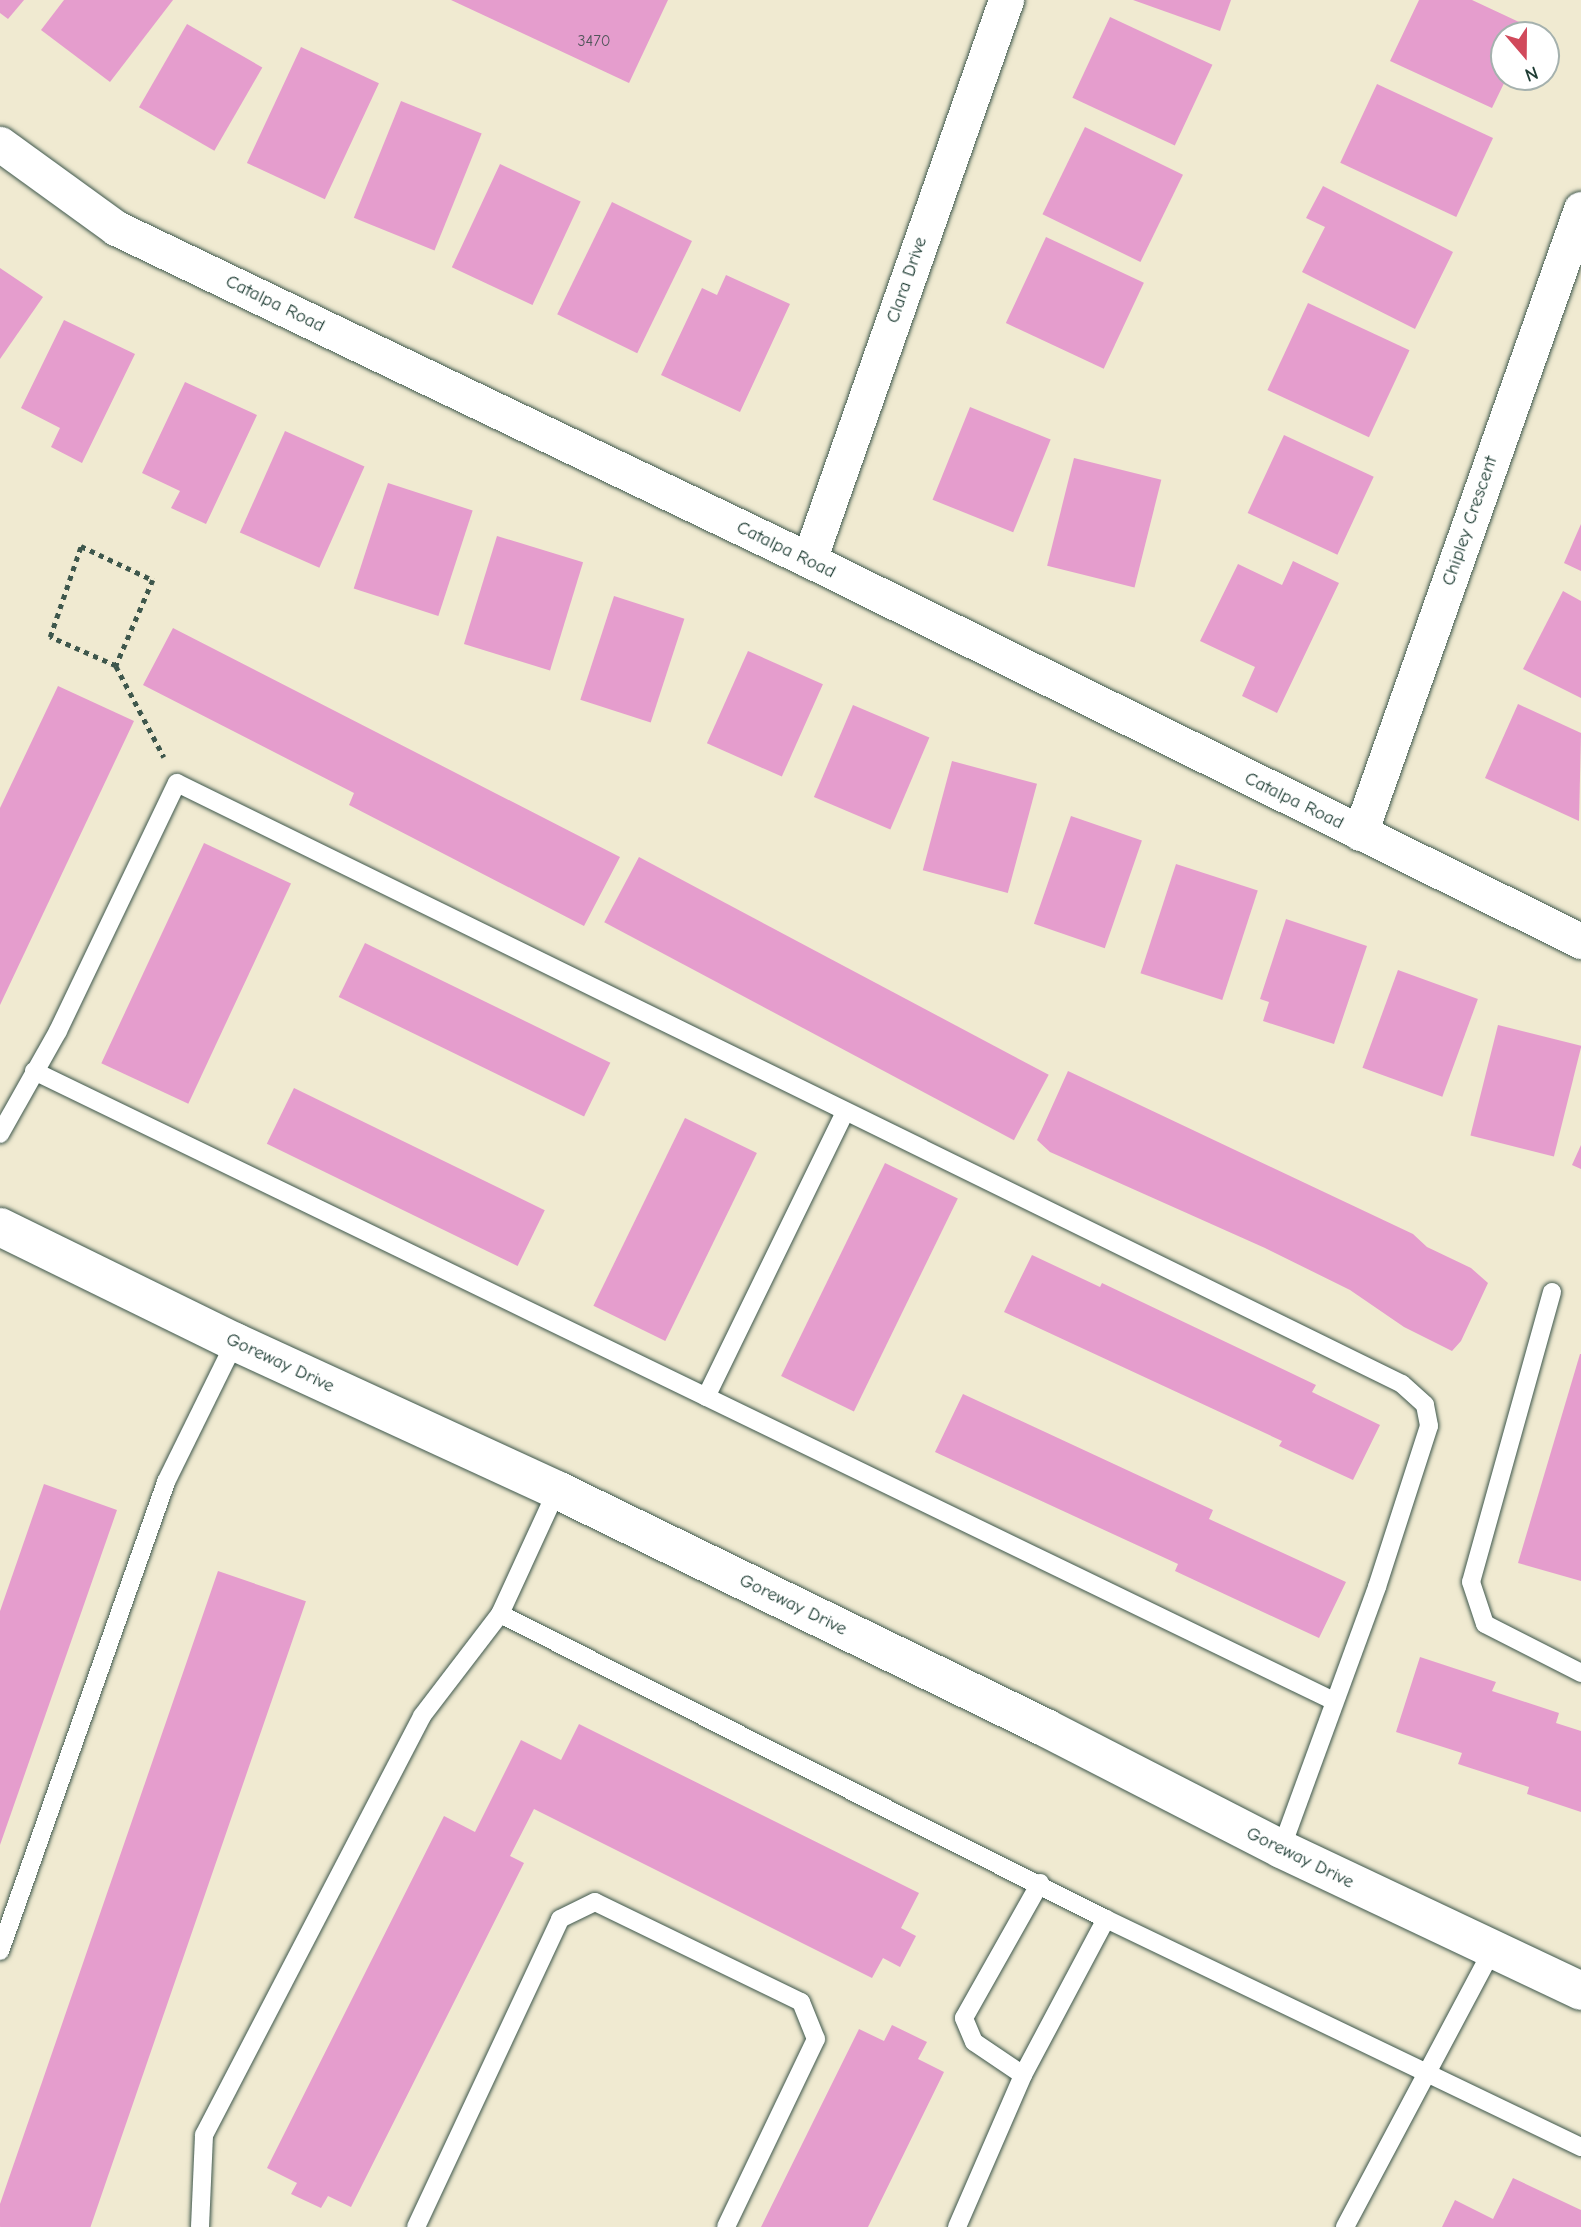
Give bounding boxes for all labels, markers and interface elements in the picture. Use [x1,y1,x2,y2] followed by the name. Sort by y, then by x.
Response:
[1490,21,1560,91] north arrow
[577,31,611,51] house number: 3470
[1522,61,1541,86] text: N
[882,234,932,326] street label: Clara Drive
[222,270,328,338] street label: Catalpa Road
[1437,453,1503,589] street label: Chipley Crescent
[733,516,839,584] street label: Catalpa Road
[1241,767,1347,835] street label: Catalpa Road
[222,1328,338,1398] street label: Goreway Drive
[735,1569,851,1641] street label: Goreway Drive
[1242,1822,1358,1894] street label: Goreway Drive

